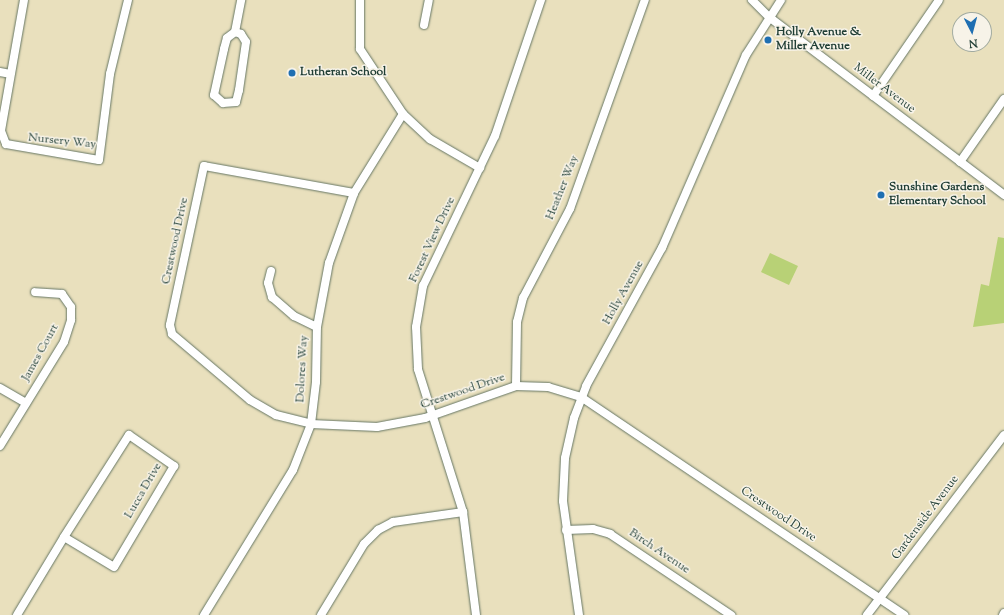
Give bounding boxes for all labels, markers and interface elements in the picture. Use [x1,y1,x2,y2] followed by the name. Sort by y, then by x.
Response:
[952,12,992,52] north arrow
[776,26,861,54] place label: Holly Avenue & Miller Avenue
[763,35,773,45] marker: Holly Avenue & Miller Avenue
[968,35,978,51] text: N
[850,61,918,117] street label: Miller Avenue
[300,66,386,80] place label: Lutheran School
[287,68,297,78] marker: Lutheran School
[27,131,97,153] street label: Nursery Way
[544,154,582,222] street label: Heather Way
[889,181,986,209] place label: Sunshine Gardens Elementary School
[876,190,886,200] marker: Sunshine Gardens Elementary School
[407,195,459,285] street label: Forest View Drive
[160,196,192,286] street label: Crestwood Drive
[600,258,648,328] street label: Holly Avenue
[19,322,63,384] street label: James Court
[294,335,312,403] street label: Dolores Way
[419,371,507,413] street label: Crestwood Drive
[122,461,166,521] street label: Lucca Drive
[890,473,962,563] street label: Gardenside Avenue
[737,484,819,546] street label: Crestwood Drive
[626,526,692,578] street label: Birch Avenue

